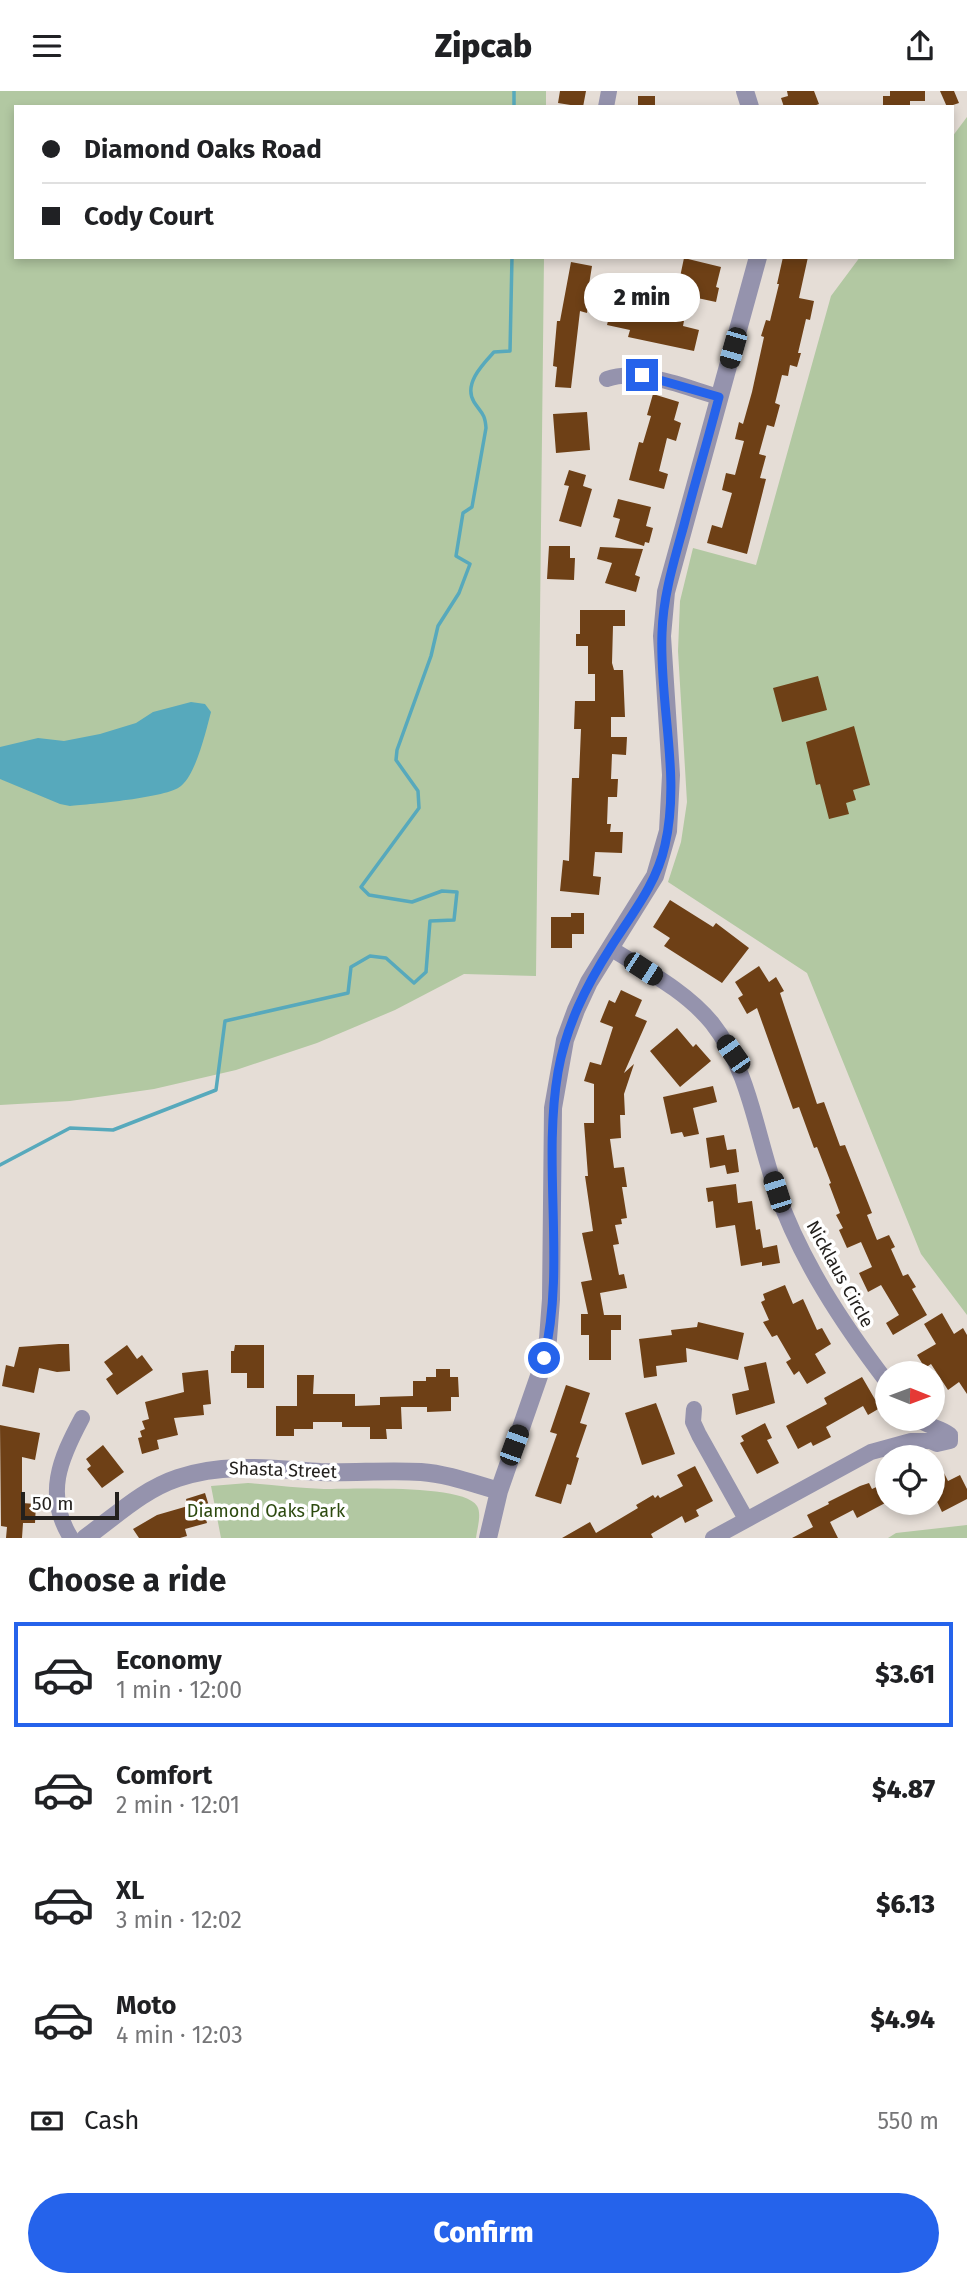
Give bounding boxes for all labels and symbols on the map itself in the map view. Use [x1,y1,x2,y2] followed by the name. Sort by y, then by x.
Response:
[584,273,700,323] callout: 2 min
[718,325,749,371] car
[626,359,658,391] route end
[620,949,667,989] car
[713,1031,754,1077] car
[761,1169,794,1215] car
[802,1217,878,1331] street label: Nicklaus Circle
[528,1342,560,1374] route start
[875,1361,945,1431] north arrow
[497,1422,532,1468] car
[229,1457,338,1483] street label: Shasta Street
[21,1489,119,1521] scale bar
[187,1500,346,1522] park label: Diamond Oaks Park

